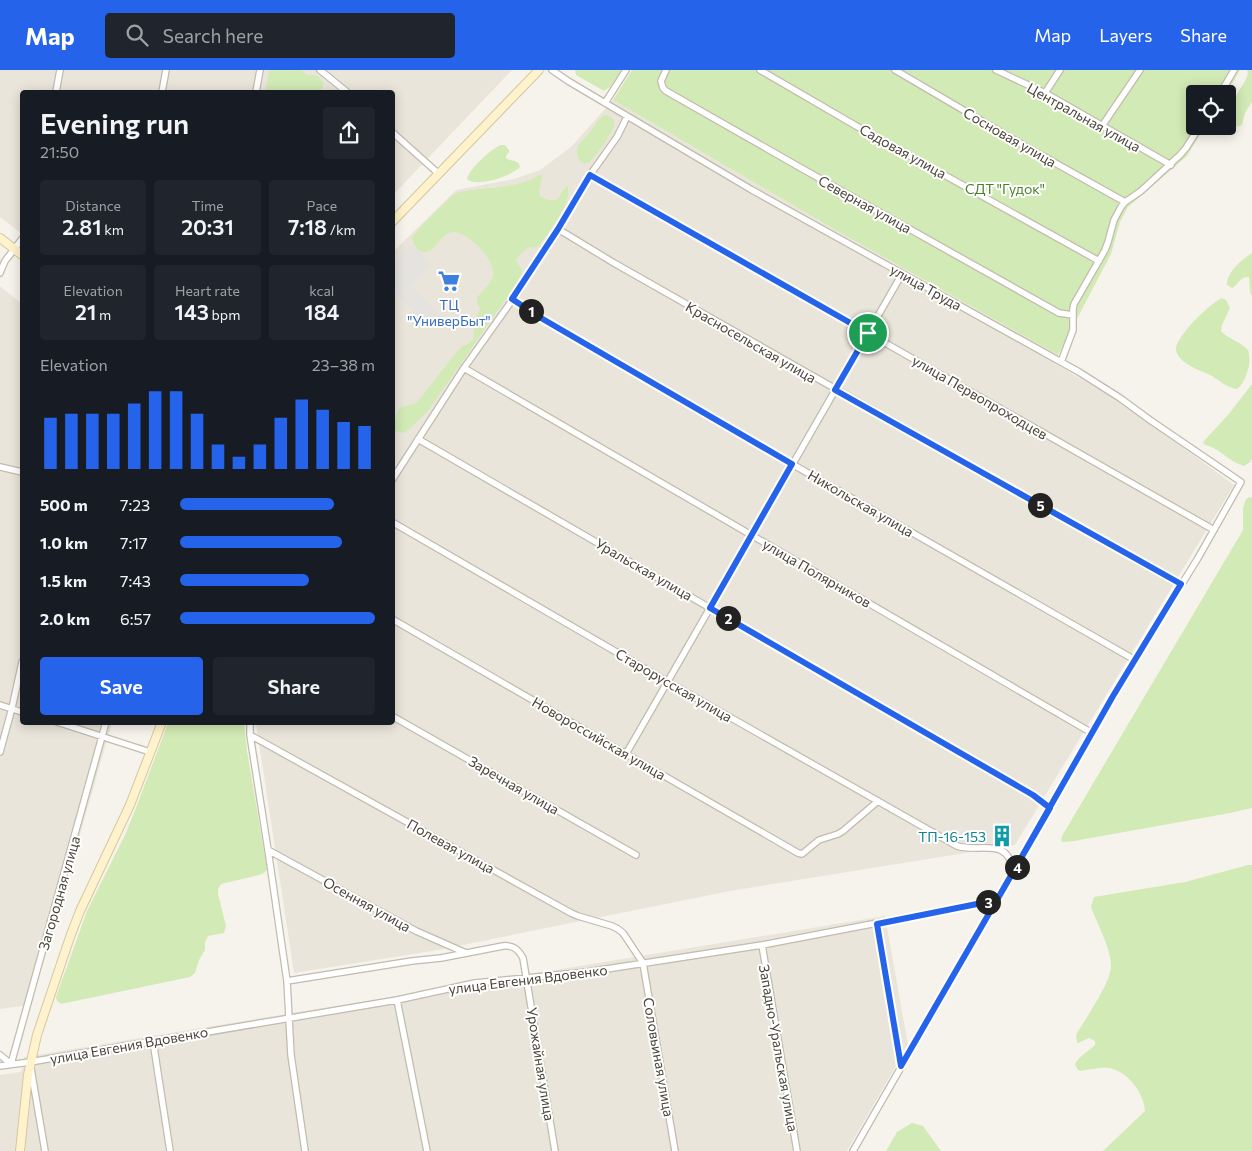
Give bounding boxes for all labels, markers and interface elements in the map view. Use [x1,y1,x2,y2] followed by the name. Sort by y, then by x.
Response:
[105,13,455,58] search box
[25,21,75,50] text: Map
[123,21,151,49] icon: search
[163,24,263,47] text: Search here
[1034,24,1071,46] text: Map
[1099,24,1152,46] text: Layers
[1180,24,1227,46] text: Share
[1024,79,1144,155] street label: Центральная улица
[1186,85,1236,135] map controls
[1186,85,1236,135] button: locate
[961,104,1059,170] street label: Сосновая улица
[40,106,189,140] text: Evening run
[323,107,375,159] button: share
[857,120,949,182] street label: Садовая улица
[40,142,79,161] text: 21:50
[816,171,914,237] street label: Северная улица
[965,180,1045,197] park label: СДТ "Гудок"
[65,197,121,214] text: Distance
[191,197,224,214] text: Time
[307,197,337,214] text: Pace
[62,214,101,239] text: 2.81
[181,214,234,239] text: 20:31
[288,214,327,239] text: 7:18
[101,221,124,238] text: km
[327,221,356,238] text: /km
[887,260,965,314] street label: улица Труда
[436,268,462,294] supermarket icon: ТЦ "УниверБыт"
[64,282,123,299] text: Elevation
[175,282,240,299] text: Heart rate
[309,282,334,299] text: kcal
[407,296,491,329] place label: ТЦ "УниверБыт"
[518,298,544,324] pin: 1
[683,298,819,386] street label: Красносельская улица
[75,299,96,324] text: 21
[175,299,209,324] text: 143
[304,299,339,324] text: 184
[528,303,535,320] text: 1
[96,306,111,323] text: m
[209,306,240,323] text: bpm
[847,312,889,354] pin
[854,319,882,347] icon: arrive
[909,351,1051,443] street label: улица Первопроходцев
[40,355,108,374] text: Elevation
[312,355,375,374] text: 23–38 m
[805,466,917,540] street label: Никольская улица
[1028,492,1052,518] pin: 5
[40,495,88,514] text: 500 m
[120,495,150,514] text: 7:23
[1036,497,1045,514] text: 5
[40,533,88,552] text: 1.0 km
[120,533,148,552] text: 7:17
[592,534,696,604] street label: Уральская улица
[760,535,874,611] street label: улица Полярников
[40,571,87,590] text: 1.5 km
[120,571,151,590] text: 7:43
[716,606,740,630] pin: 2
[40,609,90,628] text: 2.0 km
[120,609,151,628] text: 6:57
[725,610,732,627] text: 2
[613,645,735,725] street label: Старорусская улица
[40,657,203,715] button: Save
[213,657,375,715] button: Share
[529,693,669,783] street label: Новороссийская улица
[466,752,562,818] street label: Заречная улица
[404,815,498,877] street label: Полевая улица
[989,823,1015,849] building icon: ТП-16-153
[918,828,986,845] place label: ТП-16-153
[35,834,83,952] street label: Загородная улица
[1004,854,1030,880] pin: 4
[1013,859,1022,876] text: 4
[320,873,414,935] street label: Осенняя улица
[976,890,1000,914] pin: 3
[984,894,993,911] text: 3
[448,961,608,997] street label: улица Евгения Вдовенко
[756,963,802,1133] street label: Западно-Уральская улица
[640,996,678,1118] street label: Соловьиная улица
[524,1006,558,1122] street label: Урожайная улица
[49,1023,209,1067] street label: улица Евгения Вдовенко

